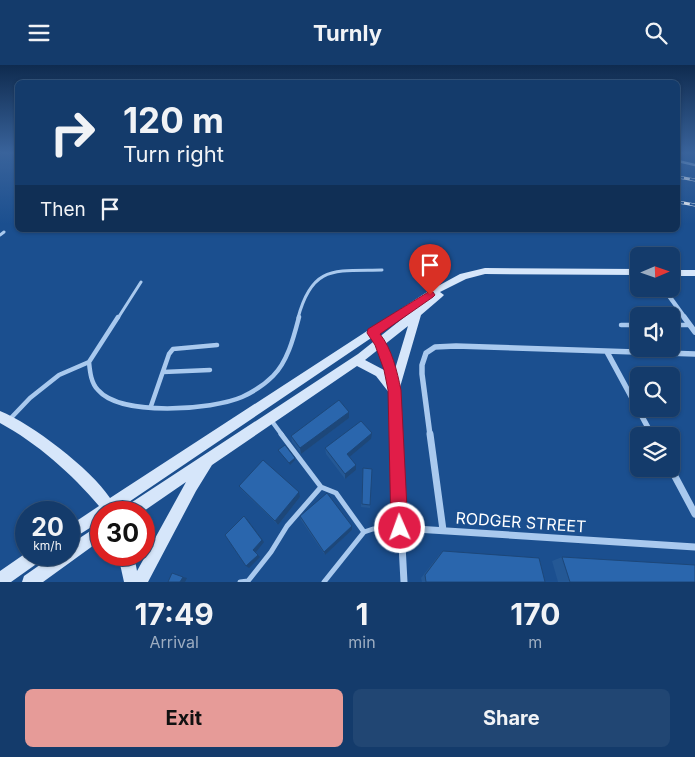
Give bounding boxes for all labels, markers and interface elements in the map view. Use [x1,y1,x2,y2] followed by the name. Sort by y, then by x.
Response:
[25,19,53,47] icon: menu
[642,19,670,47] icon: search
[313,20,382,46] text: Turnly
[123,99,224,141] text: 120 m
[40,100,105,165] icon: right
[123,141,224,167] text: Turn right
[96,195,124,223] icon: arrive
[40,198,86,221] text: Then
[409,244,451,295] pin
[630,247,680,297] north arrow
[630,247,680,477] map controls
[416,251,444,279] icon: arrive
[630,307,680,357] button: sound
[630,367,680,417] button: search
[630,427,680,477] button: layers
[90,501,155,566] speed limit sign: 30
[373,501,425,553] position arrow
[455,507,587,537] street label: RODGER STREET
[31,512,64,542] text: 20
[33,538,62,553] text: km/h
[135,596,214,632] text: 17:49
[356,596,368,632] text: 1
[510,596,560,632] text: 170
[150,632,199,652] text: Arrival
[348,632,376,652] text: min
[528,632,542,652] text: m
[25,689,343,747] button: Exit
[353,689,670,747] button: Share

